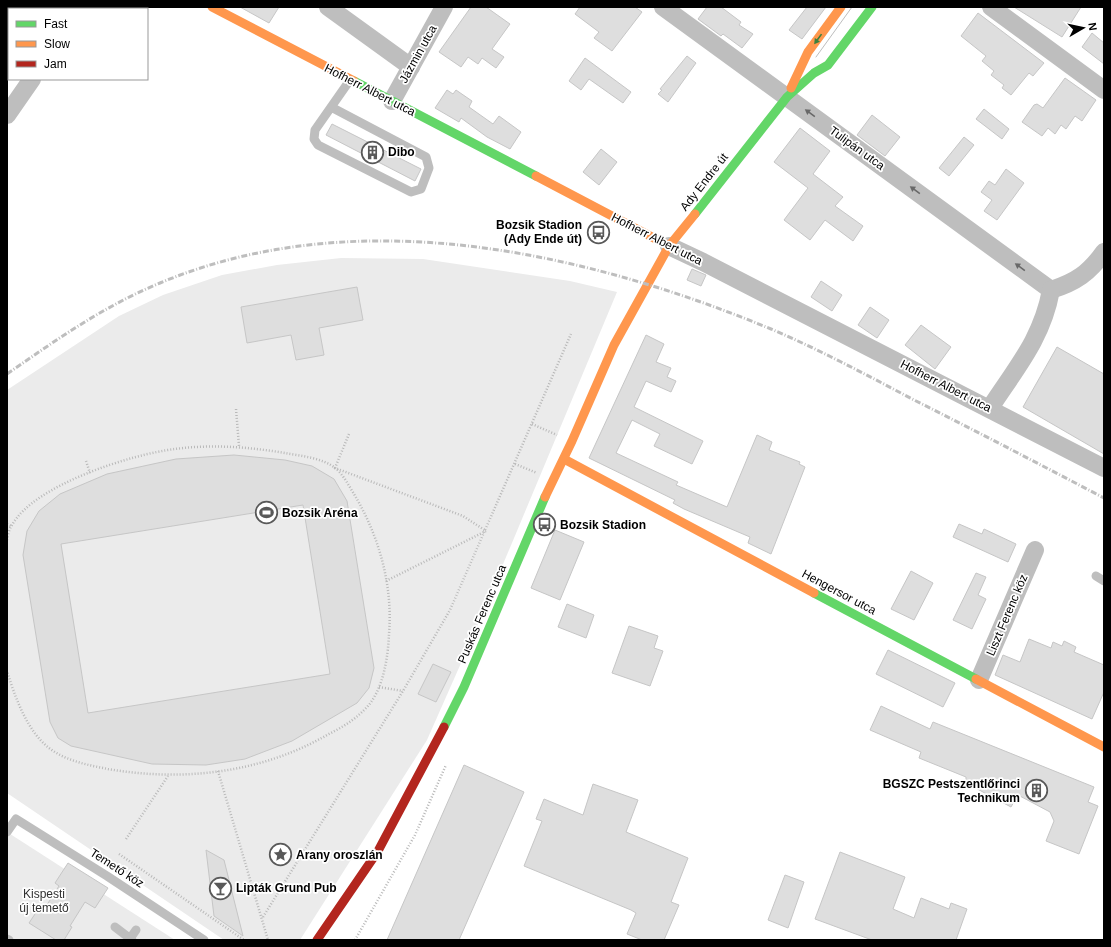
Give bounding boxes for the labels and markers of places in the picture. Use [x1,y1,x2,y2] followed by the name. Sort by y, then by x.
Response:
[360,139,386,165] building icon: Dibo
[388,145,415,159] place label: Dibo
[496,218,582,246] place label: Bozsik Stadion (Ady Ende út)
[585,219,611,245] bus stop icon: Bozsik Stadion (Ady Ende út)
[253,500,279,526] sports icon: Bozsik Aréna
[282,506,358,520] place label: Bozsik Aréna
[531,512,557,538] bus stop icon: Bozsik Stadion
[560,518,646,532] place label: Bozsik Stadion
[883,777,1020,805] place label: BGSZC Pestszentlőrinci Technikum
[1023,778,1049,804] building icon: BGSZC Pestszentlőrinci Technikum
[268,842,294,868] place icon: Arany oroszlán
[296,848,383,862] place label: Arany oroszlán
[208,875,234,901] bar icon: Lipták Grund Pub
[236,881,337,895] place label: Lipták Grund Pub

